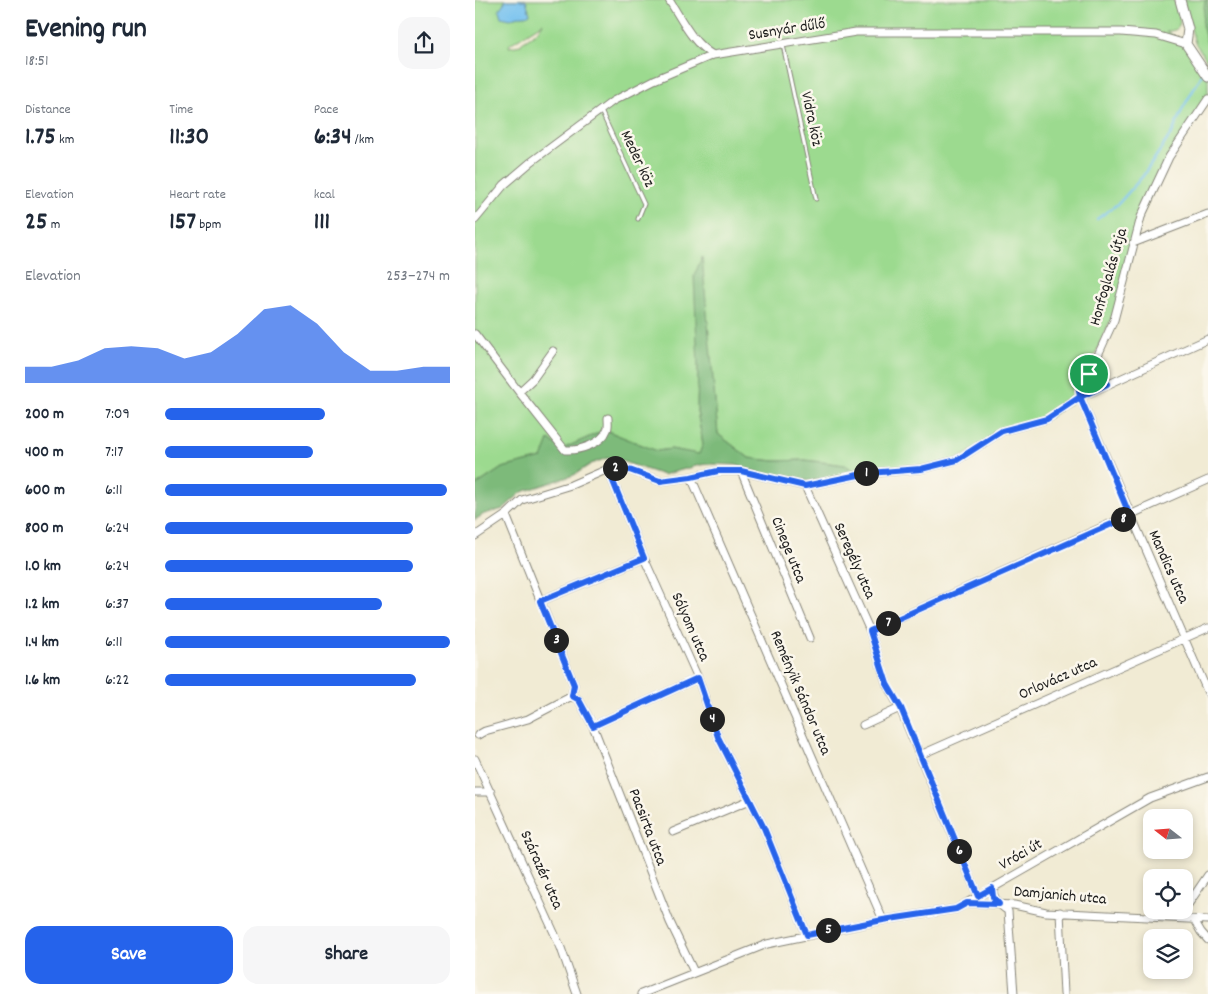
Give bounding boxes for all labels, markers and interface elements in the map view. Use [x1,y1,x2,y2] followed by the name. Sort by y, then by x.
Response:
[25,11,147,51] text: Evening run
[747,12,828,47] street label: Susnyár dűlő
[398,17,450,69] button: share
[25,50,49,73] text: 18:51
[794,90,828,148] street label: Vidra köz
[25,100,71,120] text: Distance
[169,100,193,120] text: Time
[314,100,338,120] text: Pace
[25,120,56,156] text: 1.75
[169,120,209,156] text: 11:30
[314,120,352,156] text: 6:34
[614,127,660,191] street label: Meder köz
[56,130,74,150] text: km
[352,130,374,150] text: /km
[25,185,74,205] text: Elevation
[169,185,226,205] text: Heart rate
[314,185,335,205] text: kcal
[25,205,48,241] text: 25
[169,205,196,241] text: 157
[314,205,330,241] text: 111
[48,215,60,235] text: m
[196,215,221,235] text: bpm
[1084,225,1134,328] street label: Honfoglalás útja
[25,265,81,288] text: Elevation
[386,265,450,288] text: 253–274 m
[1068,353,1110,395] pin
[1075,360,1103,388] icon: arrive
[25,403,64,426] text: 200 m
[105,403,130,426] text: 7:09
[25,441,64,464] text: 400 m
[105,441,123,464] text: 7:17
[603,456,627,480] pin: 2
[612,458,619,478] text: 2
[853,460,879,486] pin: 1
[865,463,868,483] text: 1
[25,479,65,502] text: 600 m
[105,479,123,502] text: 6:11
[1111,506,1135,532] pin: 8
[1121,509,1126,529] text: 8
[764,513,812,587] street label: Cinege utca
[25,517,64,540] text: 800 m
[105,517,129,540] text: 6:24
[827,519,881,603] street label: Seregély utca
[1142,527,1195,608] street label: Mandics utca
[25,555,61,578] text: 1.0 km
[105,555,129,578] text: 6:24
[665,589,716,665] street label: Sólyom utca
[25,593,59,616] text: 1.2 km
[105,593,129,616] text: 6:37
[875,610,901,636] pin: 7
[886,613,891,633] text: 7
[763,627,837,759] street label: Reményik Sándor utca
[543,628,569,652] pin: 3
[553,630,560,650] text: 3
[25,631,59,654] text: 1.4 km
[105,631,123,654] text: 6:11
[1015,651,1101,707] street label: Orlovácz utca
[25,669,60,692] text: 1.6 km
[105,669,129,692] text: 6:22
[699,706,725,732] pin: 4
[710,709,715,729] text: 4
[622,785,672,869] street label: Pacsirta utca
[1143,809,1193,859] north arrow
[1143,809,1193,979] map controls
[513,827,569,913] street label: Szárazér utca
[995,833,1047,877] street label: Vróci út
[947,838,971,864] pin: 6
[956,841,963,861] text: 6
[1143,869,1193,919] button: locate
[1013,880,1108,912] street label: Damjanich utca
[815,918,841,942] pin: 5
[825,920,832,940] text: 5
[25,926,233,984] button: Save
[243,926,450,984] button: Share
[1143,929,1193,979] button: layers

